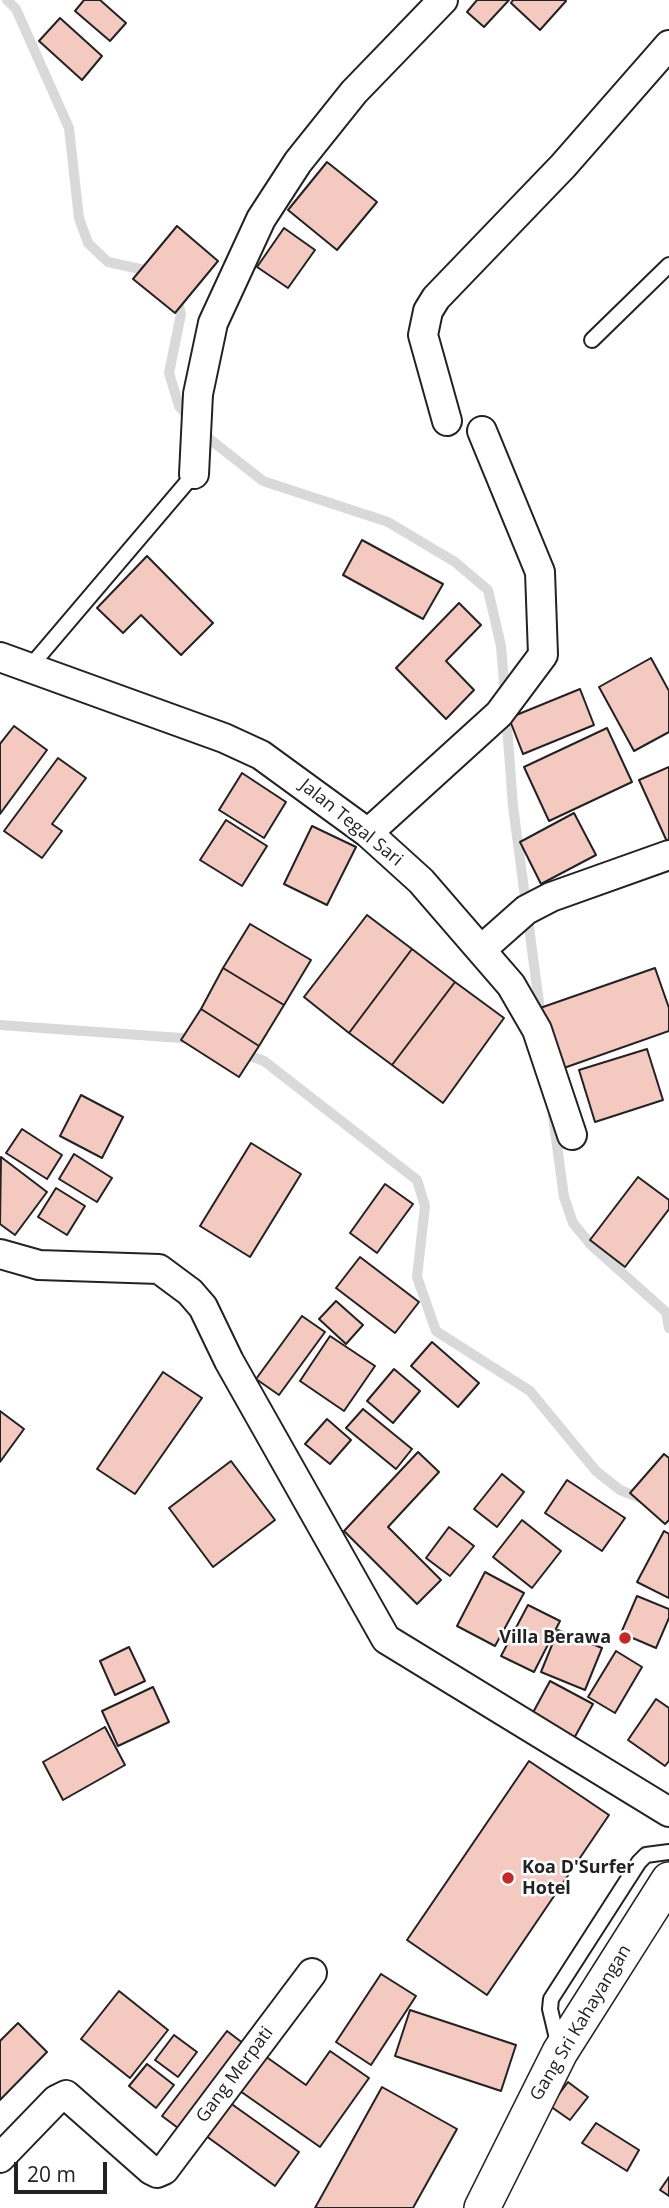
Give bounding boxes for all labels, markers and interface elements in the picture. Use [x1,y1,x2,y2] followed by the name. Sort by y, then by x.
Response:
[295,775,407,871] street label: Jalan Tegal Sari
[499,1627,611,1649] place label: Villa Berawa
[617,1630,633,1646] marker: Villa Berawa
[522,1857,634,1899] place label: Koa D'Surfer Hotel
[500,1870,516,1886] marker: Koa D'Surfer Hotel
[526,1941,636,2105] street label: Gang Sri Kahayangan
[192,2023,278,2127] street label: Gang Merpati
[18,2148,110,2192] scale bar
[27,2160,76,2188] text: 20 m

